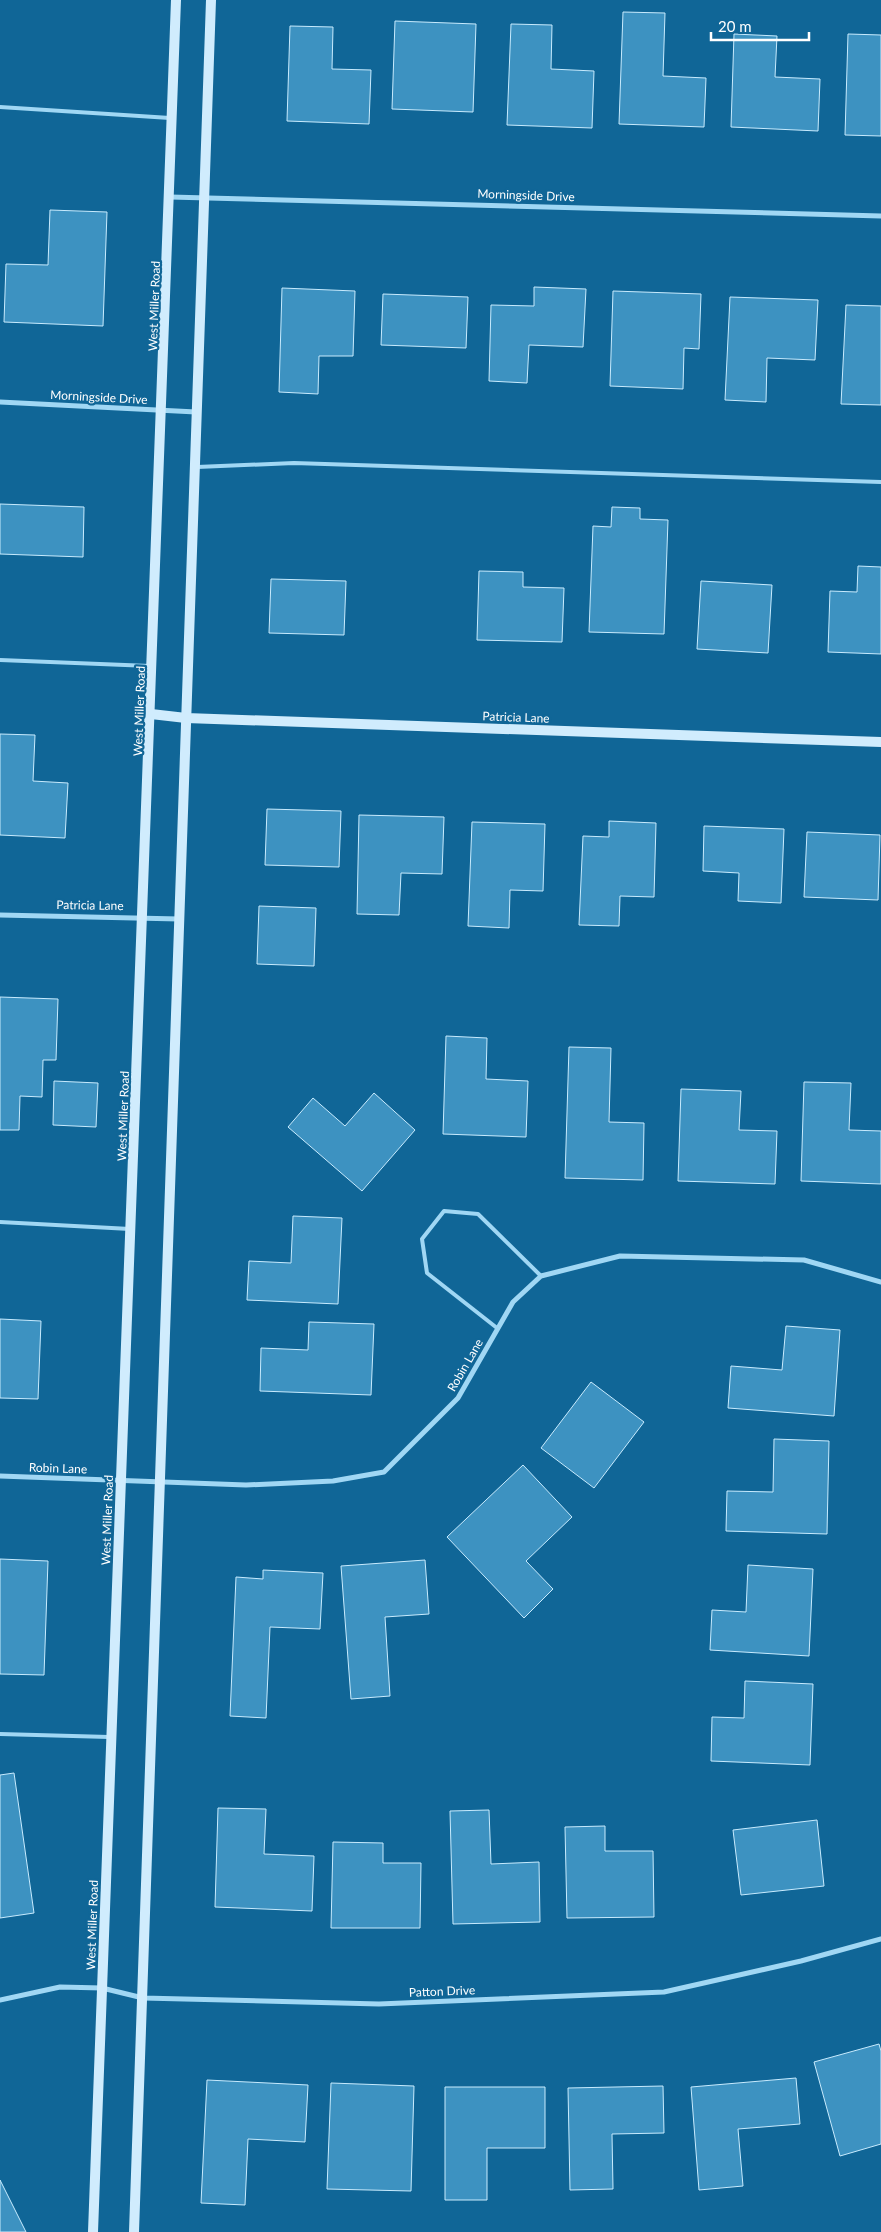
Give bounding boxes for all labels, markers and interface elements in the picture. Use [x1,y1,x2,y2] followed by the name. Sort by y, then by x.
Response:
[711,10,808,42] scale bar
[718,17,752,35] text: 20 m
[477,186,575,204] street label: Morningside Drive
[145,261,163,351] street label: West Miller Road
[50,387,148,407] street label: Morningside Drive
[130,666,148,756] street label: West Miller Road
[482,708,550,726] street label: Patricia Lane
[56,897,124,913] street label: Patricia Lane
[114,1071,132,1161] street label: West Miller Road
[444,1336,486,1394] street label: Robin Lane
[29,1459,87,1477] street label: Robin Lane
[98,1475,116,1565] street label: West Miller Road
[83,1880,101,1970] street label: West Miller Road
[409,1982,475,2000] street label: Patton Drive

